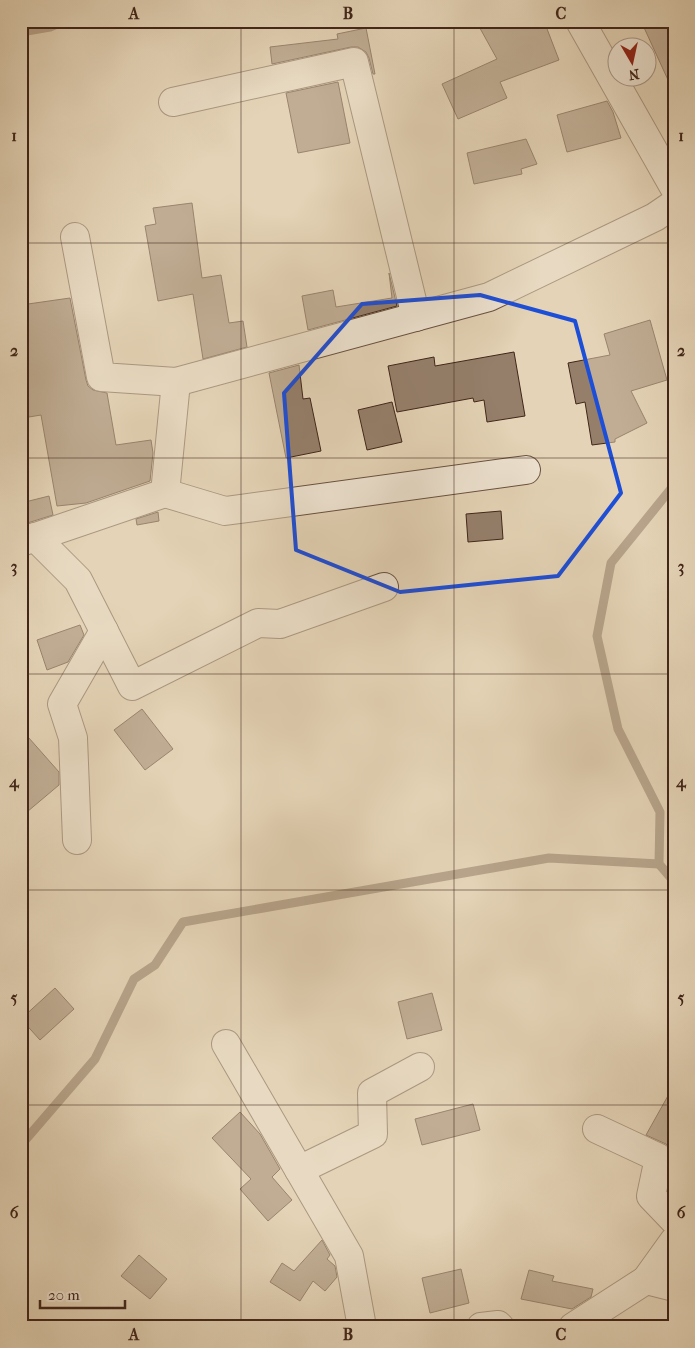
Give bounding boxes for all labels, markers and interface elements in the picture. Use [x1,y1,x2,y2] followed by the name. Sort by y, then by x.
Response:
[128,4,140,23] text: A
[343,4,353,23] text: B
[556,4,567,23] text: C
[608,38,658,88] north arrow
[627,65,641,84] text: N
[11,126,17,145] text: 1
[678,126,684,145] text: 1
[10,341,18,360] text: 2
[677,341,685,360] text: 2
[11,557,17,577] text: 3
[678,557,684,577] text: 3
[8,772,20,792] text: 4
[675,772,687,792] text: 4
[11,988,18,1007] text: 5
[678,988,685,1007] text: 5
[10,1203,19,1222] text: 6
[677,1203,686,1222] text: 6
[40,1278,125,1310] scale bar
[48,1286,80,1304] text: 20 m
[128,1325,140,1344] text: A
[343,1325,353,1344] text: B
[556,1325,567,1344] text: C

